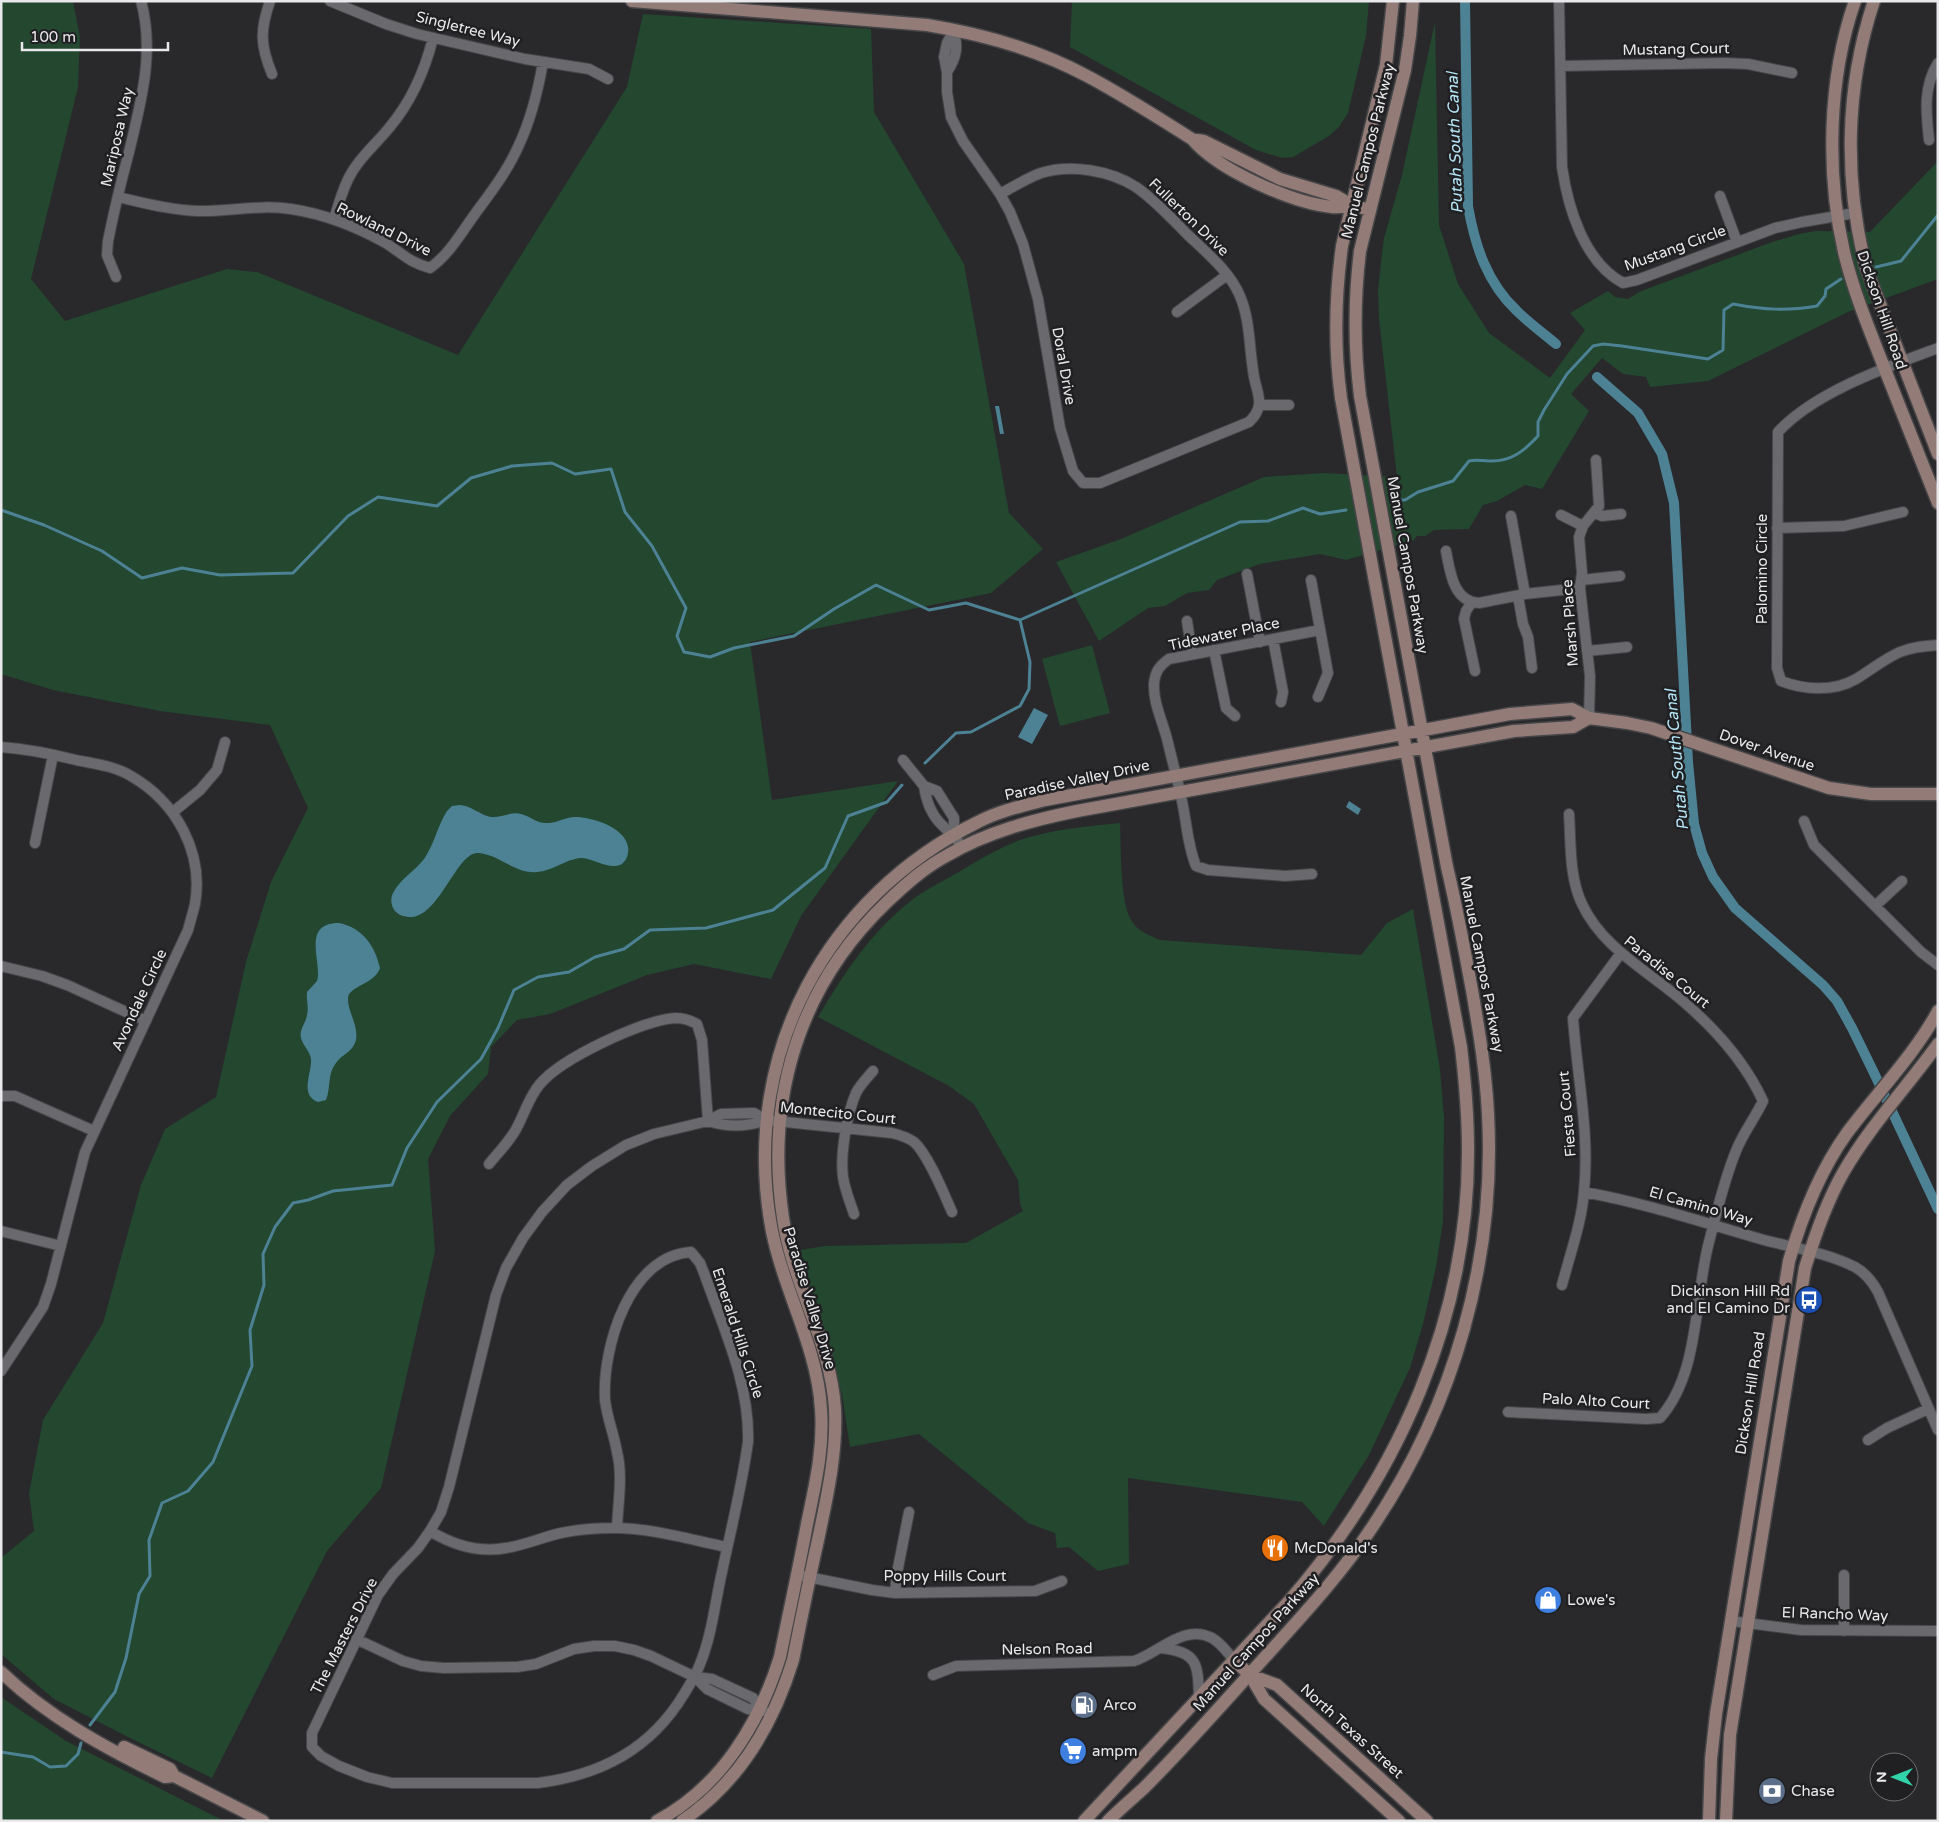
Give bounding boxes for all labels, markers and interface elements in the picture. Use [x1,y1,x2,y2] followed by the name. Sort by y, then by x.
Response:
[414,7,522,51] street label: Singletree Way
[22,20,169,52] scale bar
[30,28,76,46] text: 100 m
[1622,39,1730,59] street label: Mustang Court
[1338,62,1398,240] street label: Manuel Campos Parkway
[1442,70,1467,214] water label: Putah South Canal
[97,86,137,188] street label: Mariposa Way
[1145,174,1233,260] street label: Fullerton Drive
[334,198,434,260] street label: Rowland Drive
[1622,221,1728,275] street label: Mustang Circle
[1853,248,1911,372] street label: Dickson Hill Road
[1048,326,1080,406] street label: Doral Drive
[1384,475,1432,655] street label: Manuel Campos Parkway
[1753,514,1771,624] street label: Palomino Circle
[1558,579,1582,667] street label: Marsh Place
[1167,613,1281,655] street label: Tidewater Place
[1661,687,1693,831] water label: Putah South Canal
[1717,725,1817,775] street label: Dover Avenue
[1003,756,1151,804] street label: Paradise Valley Drive
[1456,874,1508,1054] street label: Manuel Campos Parkway
[1621,932,1714,1012] street label: Paradise Court
[107,946,171,1054] street label: Avondale Circle
[1554,1070,1580,1158] street label: Fiesta Court
[779,1098,897,1128] street label: Montecito Court
[1647,1183,1755,1229] street label: El Camino Way
[780,1225,840,1371] street label: Paradise Valley Drive
[708,1265,768,1401] street label: Emerald Hills Circle
[1666,1282,1790,1317] place label: Dickinson Hill Rd and El Camino Dr
[1794,1285,1824,1315] bus stop icon: Dickinson Hill Rd and El Camino Dr
[1731,1330,1769,1456] street label: Dickson Hill Road
[1541,1389,1651,1413] street label: Palo Alto Court
[1260,1533,1290,1563] restaurant icon: McDonald's
[1294,1539,1378,1557] place label: McDonald's
[883,1567,1007,1585] street label: Poppy Hills Court
[1189,1569,1323,1715] street label: Manuel Campos Parkway
[307,1575,381,1697] street label: The Masters Drive
[1533,1585,1563,1615] shop icon: Lowe's
[1567,1591,1615,1609] place label: Lowe's
[1781,1603,1889,1625] street label: El Rancho Way
[1001,1639,1093,1659] street label: Nelson Road
[1297,1680,1407,1782] street label: North Texas Street
[1069,1690,1099,1720] fuel station icon: Arco
[1103,1696,1137,1714] place label: Arco
[1058,1736,1088,1766] supermarket icon: ampm
[1092,1742,1137,1760] place label: ampm
[1869,1752,1919,1802] north arrow
[1873,1771,1890,1783] text: N
[1757,1776,1787,1806] bank icon: Chase
[1791,1782,1835,1800] place label: Chase

